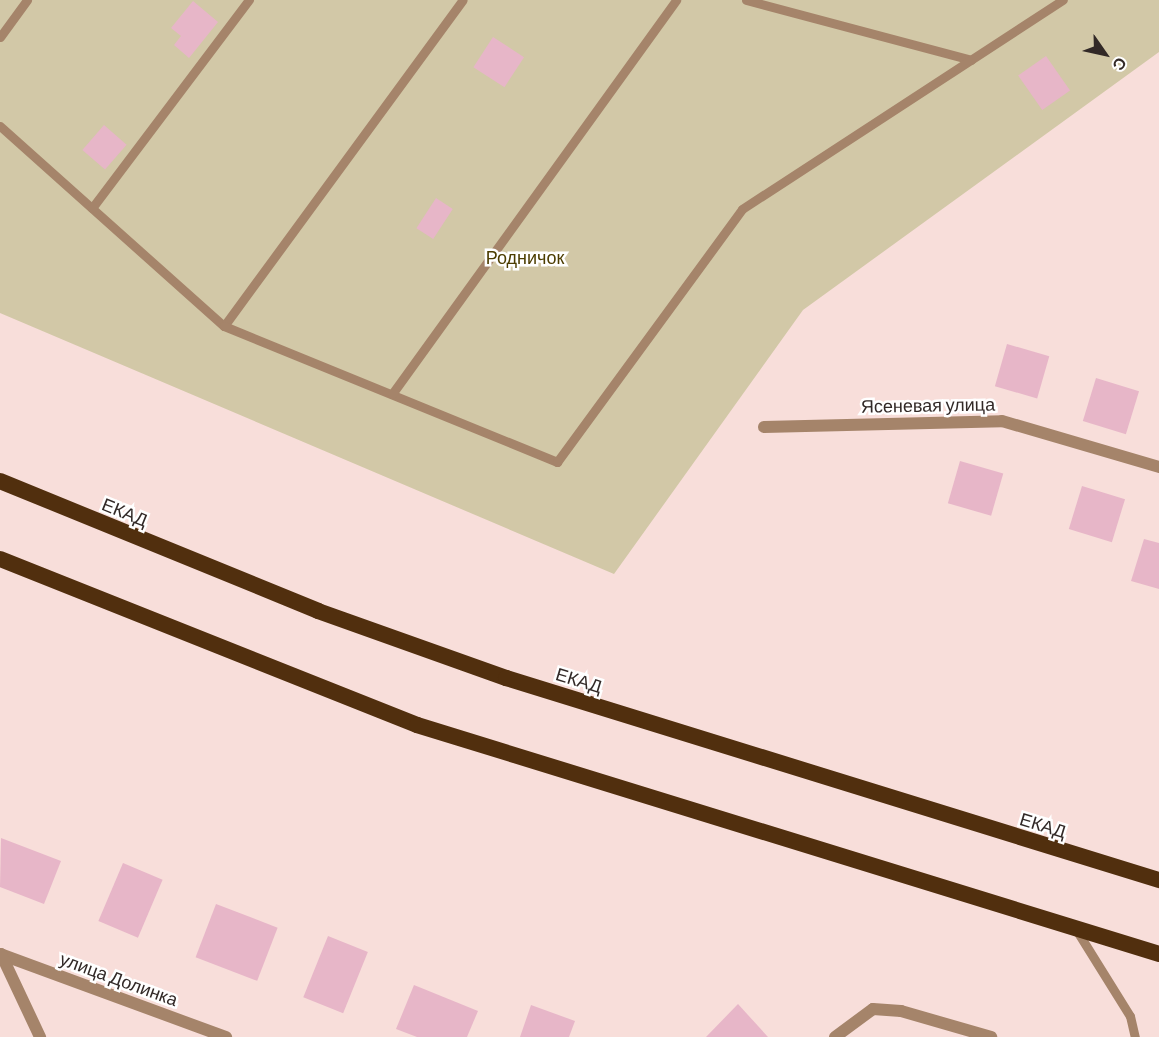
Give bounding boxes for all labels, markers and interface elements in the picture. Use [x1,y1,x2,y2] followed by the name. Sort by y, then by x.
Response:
[1075,24,1135,84] north arrow
[1109,54,1131,74] text: С
[486,246,564,268] park label: Родничок
[861,393,995,417] street label: Ясеневая улица
[99,493,151,531] street label: ЕКАД
[553,663,605,697] street label: ЕКАД
[1017,808,1069,842] street label: ЕКАД
[57,948,181,1010] street label: улица Долинка

